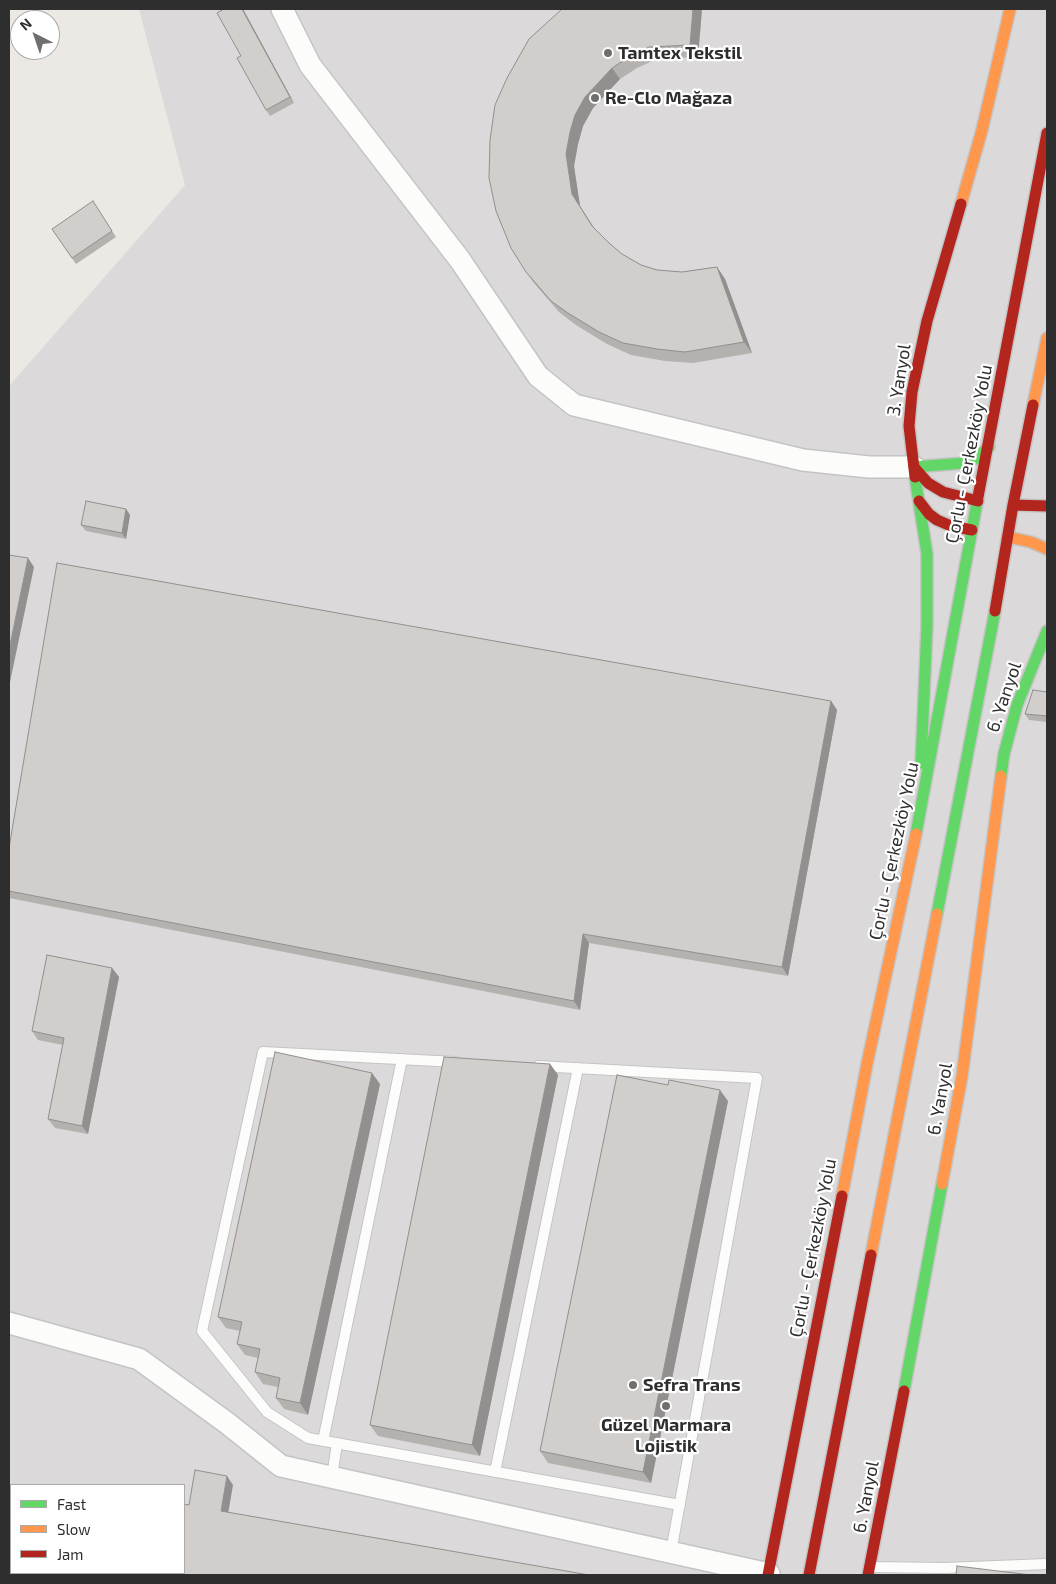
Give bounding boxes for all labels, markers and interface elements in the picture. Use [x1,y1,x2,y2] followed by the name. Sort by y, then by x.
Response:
[10,10,60,60] north arrow
[16,14,35,34] text: N
[618,42,742,64] place label: Tamtex Tekstil
[602,47,614,59] marker: Tamtex Tekstil
[605,87,732,109] place label: Re-Clo Mağaza
[589,92,601,104] marker: Re-Clo Mağaza
[883,342,915,418] street label: 3. Yanyol
[941,363,997,545] street label: Çorlu - Çerkezköy Yolu
[982,659,1026,735] street label: 6. Yanyol
[865,760,923,942] street label: Çorlu - Çerkezköy Yolu
[923,1061,957,1137] street label: 6. Yanyol
[785,1157,841,1339] street label: Çorlu - Çerkezköy Yolu
[643,1374,740,1396] place label: Sefra Trans
[627,1379,639,1391] marker: Sefra Trans
[660,1400,672,1412] marker: Güzel Marmara Lojistik
[601,1414,731,1456] place label: Güzel Marmara Lojistik
[848,1459,884,1535] street label: 6. Yanyol
[10,1484,185,1574] legend
[57,1495,86,1513] text: Fast
[57,1520,91,1538] text: Slow
[57,1545,83,1563] text: Jam

